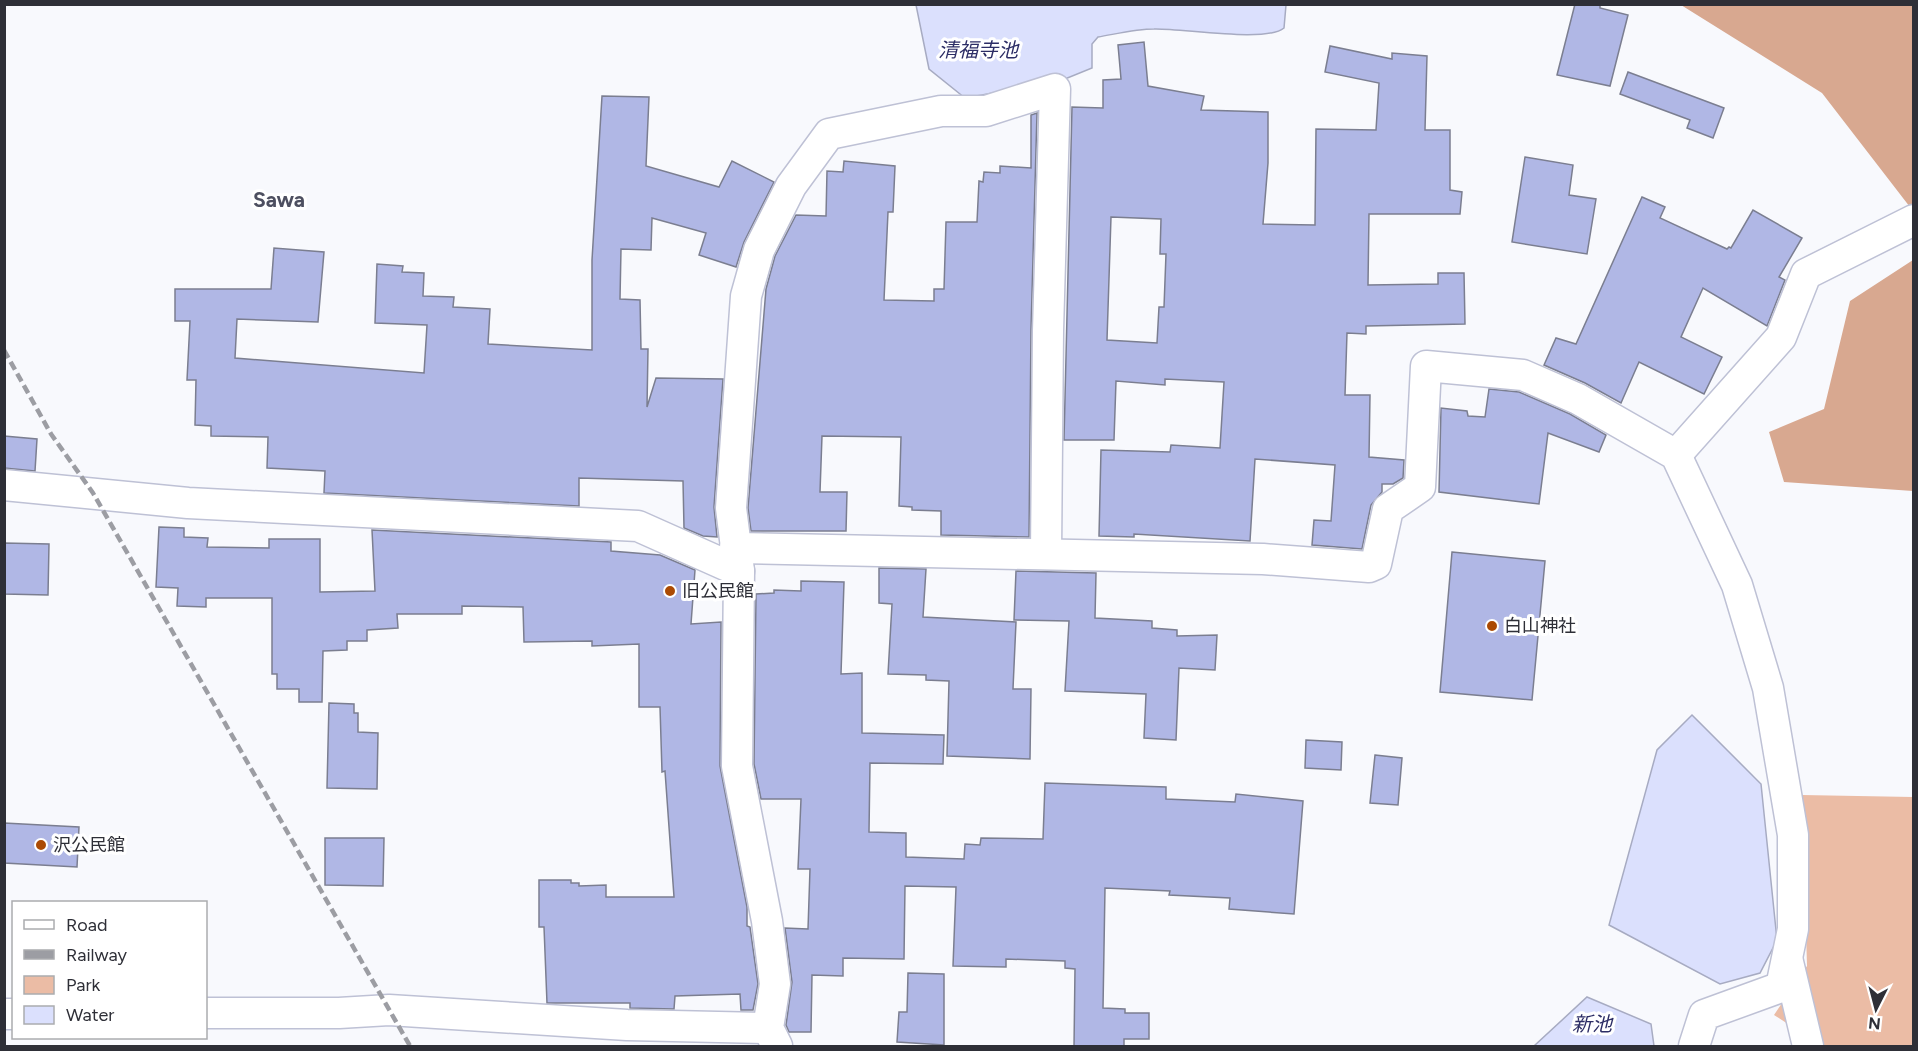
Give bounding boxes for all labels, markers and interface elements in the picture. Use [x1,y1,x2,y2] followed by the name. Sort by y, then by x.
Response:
[938,38,1020,62] water label: 清福寺池
[253,187,305,212] district label: Sawa
[682,580,754,602] place label: 旧公民館
[663,584,677,598] marker: 旧公民館
[1504,615,1576,637] place label: 白山神社
[1485,619,1499,633] marker: 白山神社
[53,834,125,856] place label: 沢公民館
[34,838,48,852] marker: 沢公民館
[12,901,207,1039] legend
[66,914,107,936] text: Road
[66,944,128,966] text: Railway
[66,974,101,996] text: Park
[1846,979,1906,1039] north arrow
[66,1004,114,1026] text: Water
[1572,1012,1614,1036] water label: 新池
[1867,1013,1882,1034] text: N

